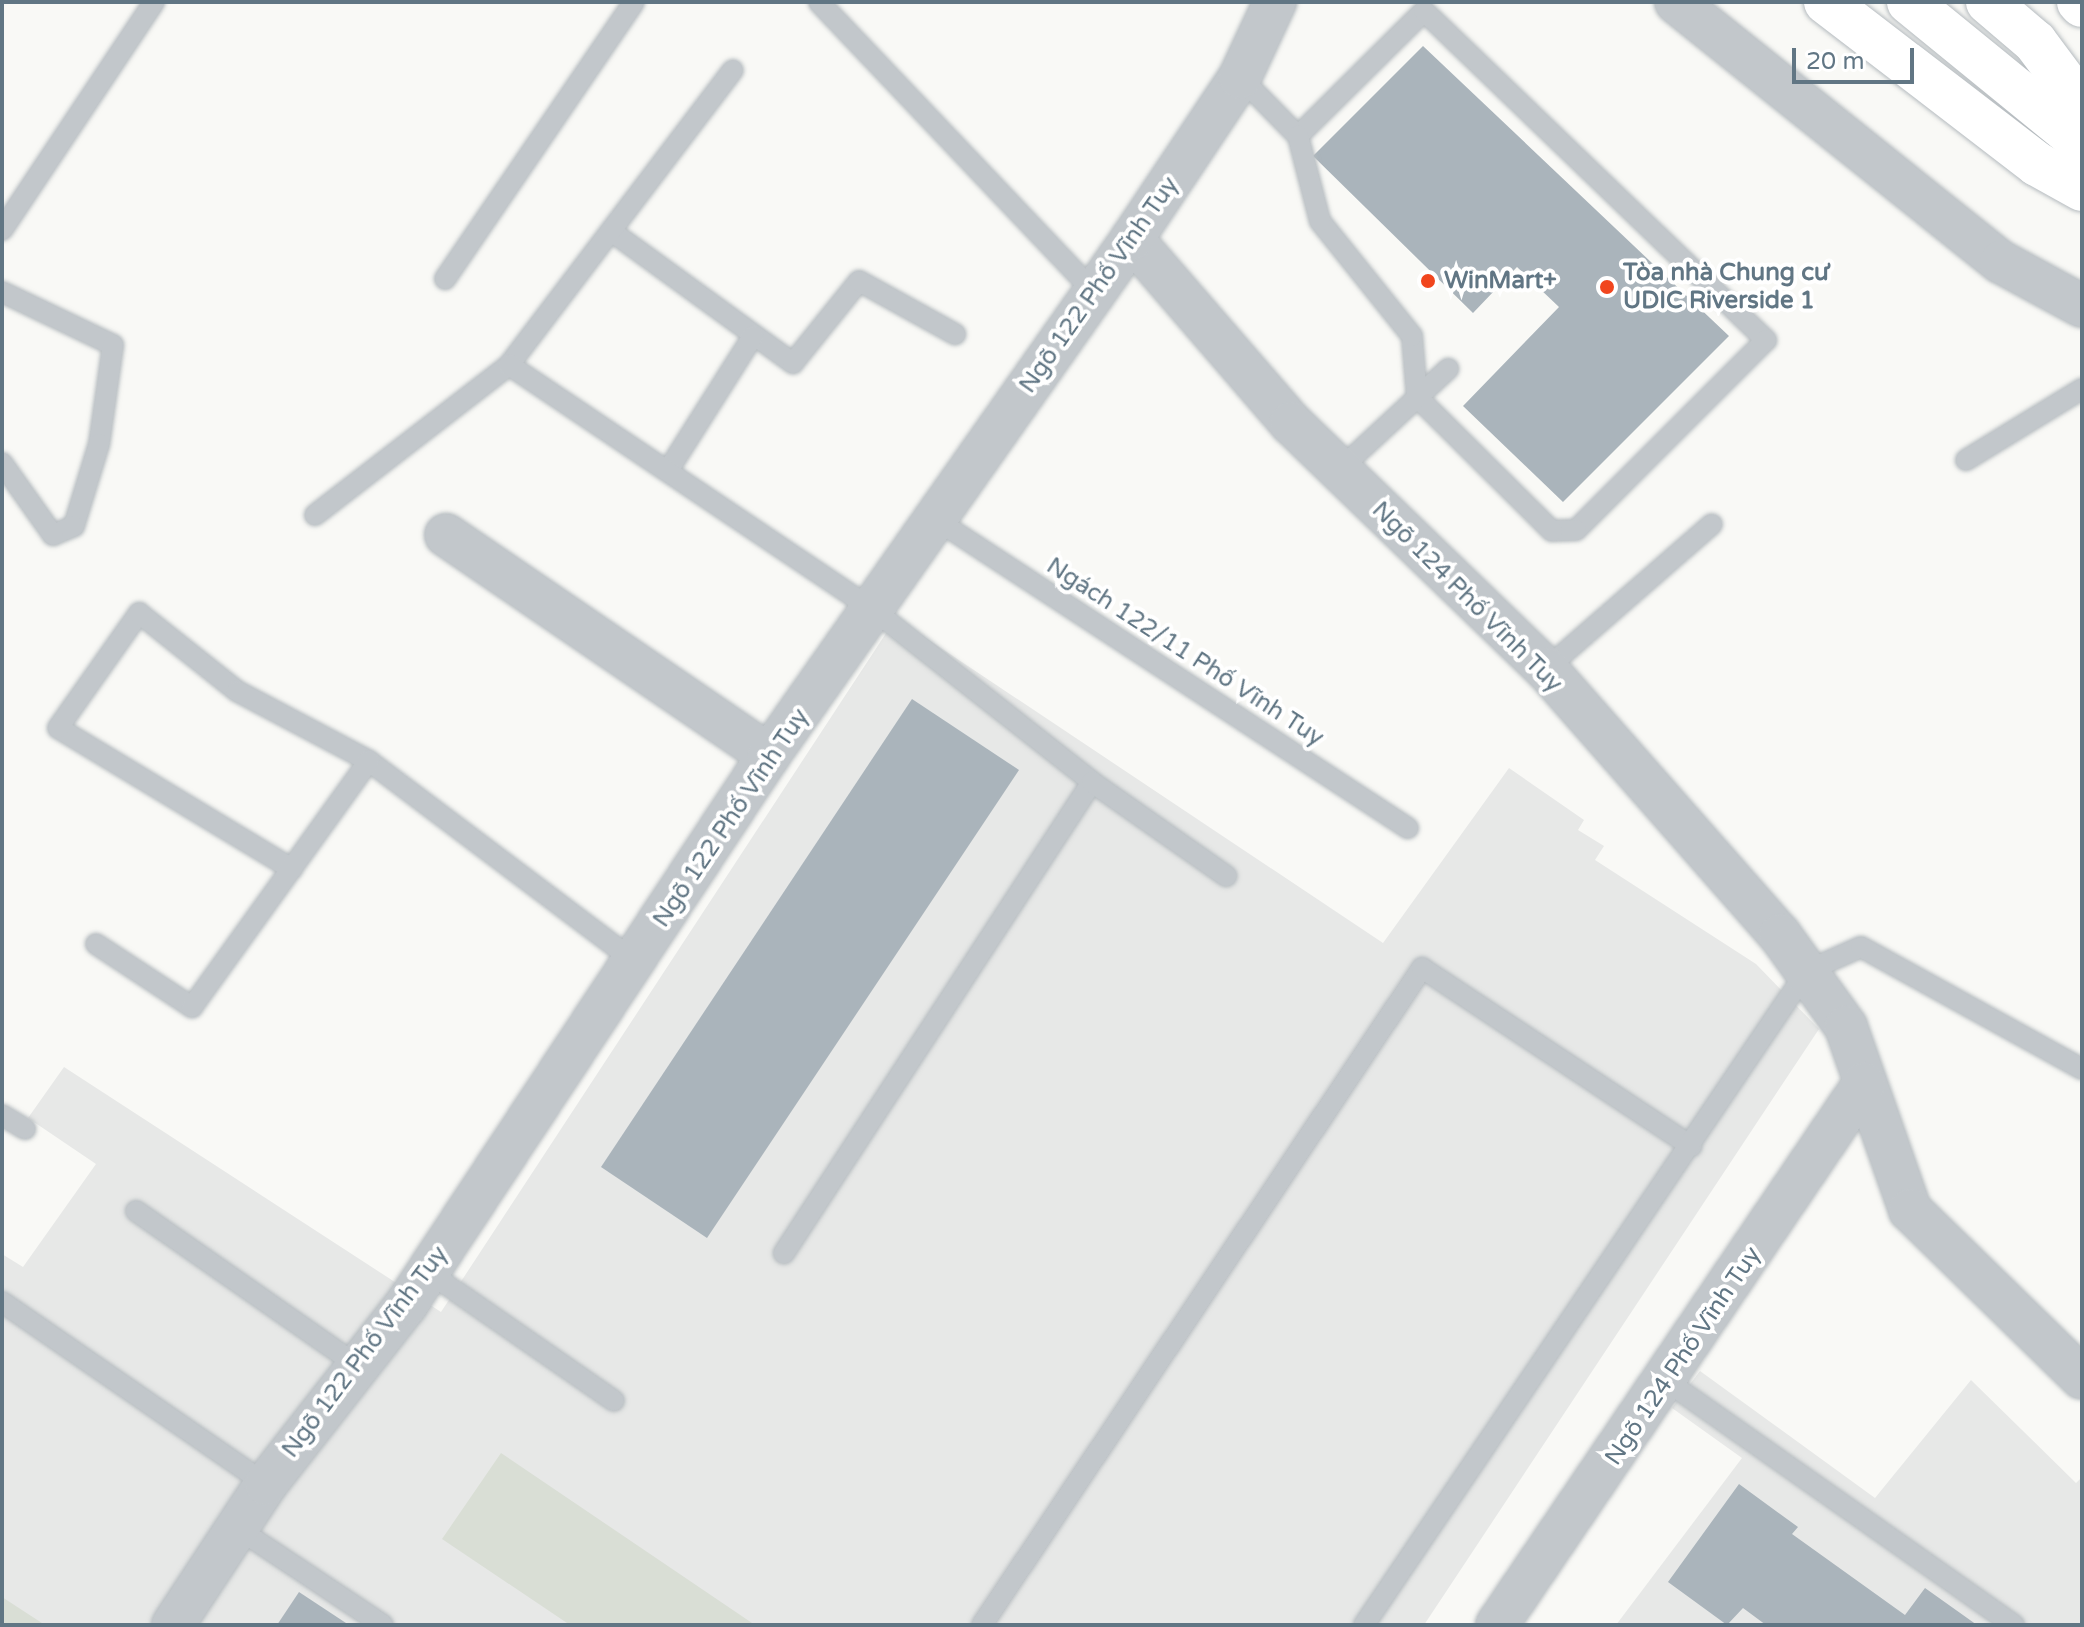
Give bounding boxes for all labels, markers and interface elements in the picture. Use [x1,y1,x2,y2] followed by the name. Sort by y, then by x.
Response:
[1796,32,1918,82] scale bar
[1806,47,1864,76] text: 20 m
[1013,171,1185,399] street label: Ngõ 122 Phố Vĩnh Tuy
[1623,259,1829,315] place label: Tòa nhà Chung cư UDIC Riverside 1
[1444,267,1557,295] place label: WinMart+
[1419,272,1437,290] marker: WinMart+
[1598,278,1616,296] marker: Tòa nhà Chung cư UDIC Riverside 1
[1366,496,1568,698] street label: Ngõ 124 Phố Vĩnh Tuy
[1041,552,1329,752] street label: Ngách 122/11 Phố Vĩnh Tuy
[647,703,815,933] street label: Ngõ 122 Phố Vĩnh Tuy
[276,1241,454,1463] street label: Ngõ 122 Phố Vĩnh Tuy
[1599,1241,1767,1471] street label: Ngõ 124 Phố Vĩnh Tuy

